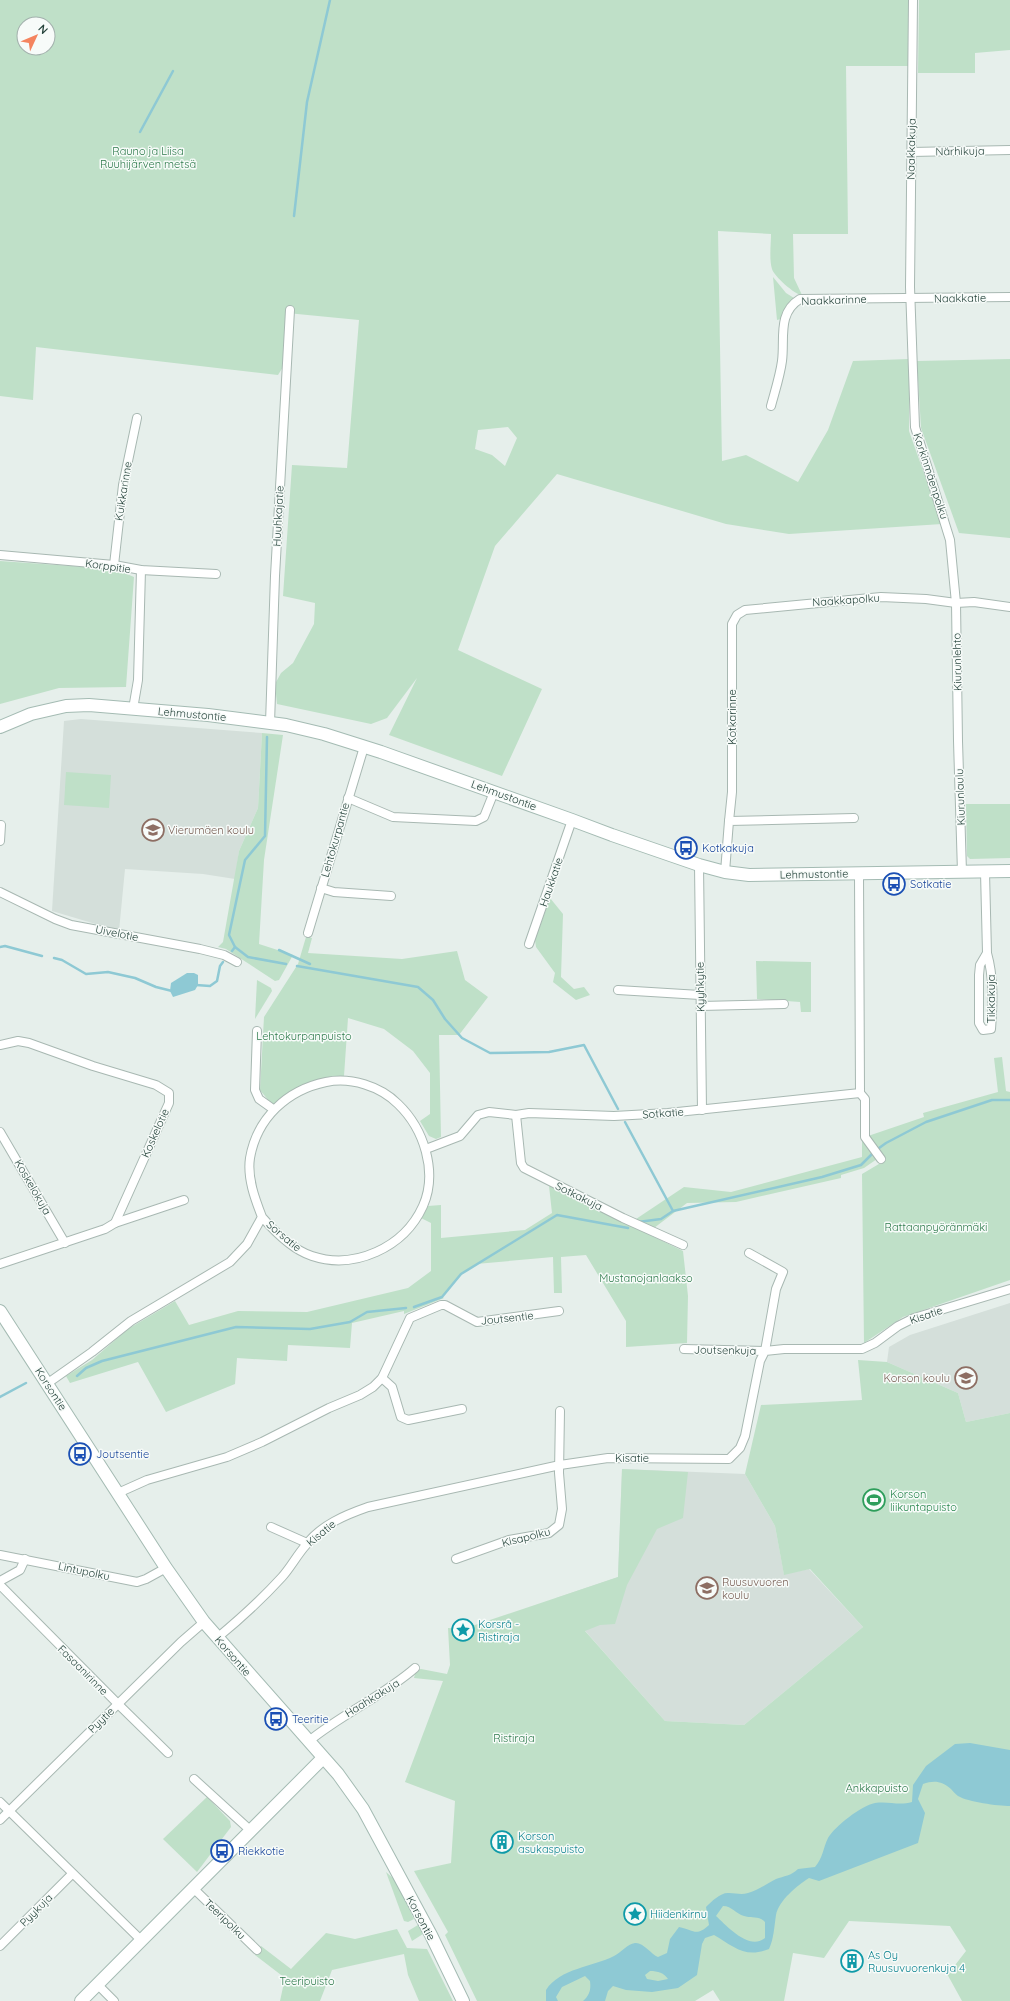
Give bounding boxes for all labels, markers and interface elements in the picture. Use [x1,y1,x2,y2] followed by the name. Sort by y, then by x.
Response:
[16,16,56,56] north arrow
[35,21,51,37] text: N
[903,118,919,180] street label: Naakkakuja
[100,144,196,171] park label: Rauno ja Liisa Ruuhijärven metsä
[935,144,985,158] street label: Närhikuja
[934,291,986,305] street label: Naakkatie
[801,292,867,308] street label: Naakkarinne
[910,431,952,521] street label: Korkinmäenpolku
[111,460,135,522] street label: Kuikkarinne
[269,485,287,547] street label: Huuhkajatie
[84,556,132,576] street label: Korppitie
[812,591,880,609] street label: Naakkapolku
[949,632,965,691] street label: Kiurunlehto
[725,689,739,745] street label: Kotkarinne
[157,704,227,724] street label: Lehmustontie
[952,768,968,826] street label: Kiurunlaulu
[469,777,539,813] street label: Lehmustontie
[318,801,352,879] street label: Lehtokurpantie
[140,817,166,843] school or university icon: Vierumäen koulu
[168,823,254,837] place label: Vierumäen koulu
[673,835,699,861] bus stop icon: Kotkakuja
[702,841,754,855] place label: Kotkakuja
[536,855,566,909] street label: Haukkatie
[780,866,848,882] street label: Lehmustontie
[881,871,907,897] bus stop icon: Sotkatie
[910,877,951,891] place label: Sotkatie
[94,922,140,944] street label: Uivelotie
[693,962,707,1012] street label: Kyyhkytie
[984,974,998,1024] street label: Tikkakuja
[256,1029,352,1043] park label: Lehtokurpanpuisto
[642,1105,684,1121] street label: Sotkatie
[138,1106,172,1160] street label: Koskelotie
[12,1157,54,1217] street label: Koskelokuja
[553,1179,605,1213] street label: Sotkakuja
[264,1217,304,1255] street label: Sorsatie
[885,1220,987,1234] park label: Rattaanpyöränmäki
[599,1271,693,1285] park label: Mustanojanlaakso
[908,1303,944,1327] street label: Kisatie
[480,1308,534,1328] street label: Joutsentie
[694,1342,756,1358] street label: Joutsenkuja
[32,1365,70,1413] street label: Korsontie
[953,1365,979,1391] school or university icon: Korson koulu
[883,1371,950,1385] place label: Korson koulu
[67,1441,93,1467] bus stop icon: Joutsentie
[96,1447,149,1461] place label: Joutsentie
[615,1451,649,1465] street label: Kisatie
[861,1487,887,1513] sports icon: Korson liikuntapuisto
[890,1487,957,1514] place label: Korson liikuntapuisto
[303,1517,339,1549] street label: Kisatie
[500,1524,552,1550] street label: Kisapolku
[57,1559,111,1583] street label: Lintupolku
[694,1575,720,1601] school or university icon: Ruusuvuoren koulu
[722,1575,788,1602] place label: Ruusuvuoren koulu
[450,1617,476,1643] place icon: Korsrå - Ristiraja
[478,1617,519,1644] place label: Korsrå - Ristiraja
[212,1633,254,1679] street label: Korsontie
[55,1642,111,1698] street label: Fasaanirinne
[342,1676,402,1720] street label: Haahkakuja
[85,1704,117,1736] street label: Pyytie
[263,1706,289,1732] bus stop icon: Teeritie
[292,1712,329,1726] place label: Teeritie
[493,1731,535,1745] park label: Ristiraja
[846,1781,909,1795] park label: Ankkapuisto
[489,1829,515,1855] building icon: Korson asukaspuisto
[518,1829,585,1856] place label: Korson asukaspuisto
[209,1838,235,1864] bus stop icon: Riekkotie
[238,1844,284,1858] place label: Riekkotie
[17,1891,55,1929] street label: Pyykuja
[403,1893,439,1943] street label: Korsontie
[201,1896,249,1942] street label: Teeripolku
[622,1901,648,1927] place icon: Hiidenkirnu
[650,1907,707,1921] place label: Hiidenkirnu
[839,1948,865,1974] building icon: As Oy Ruusuvuorenkuja 4
[868,1948,965,1975] place label: As Oy Ruusuvuorenkuja 4
[279,1974,335,1988] park label: Teeripuisto

